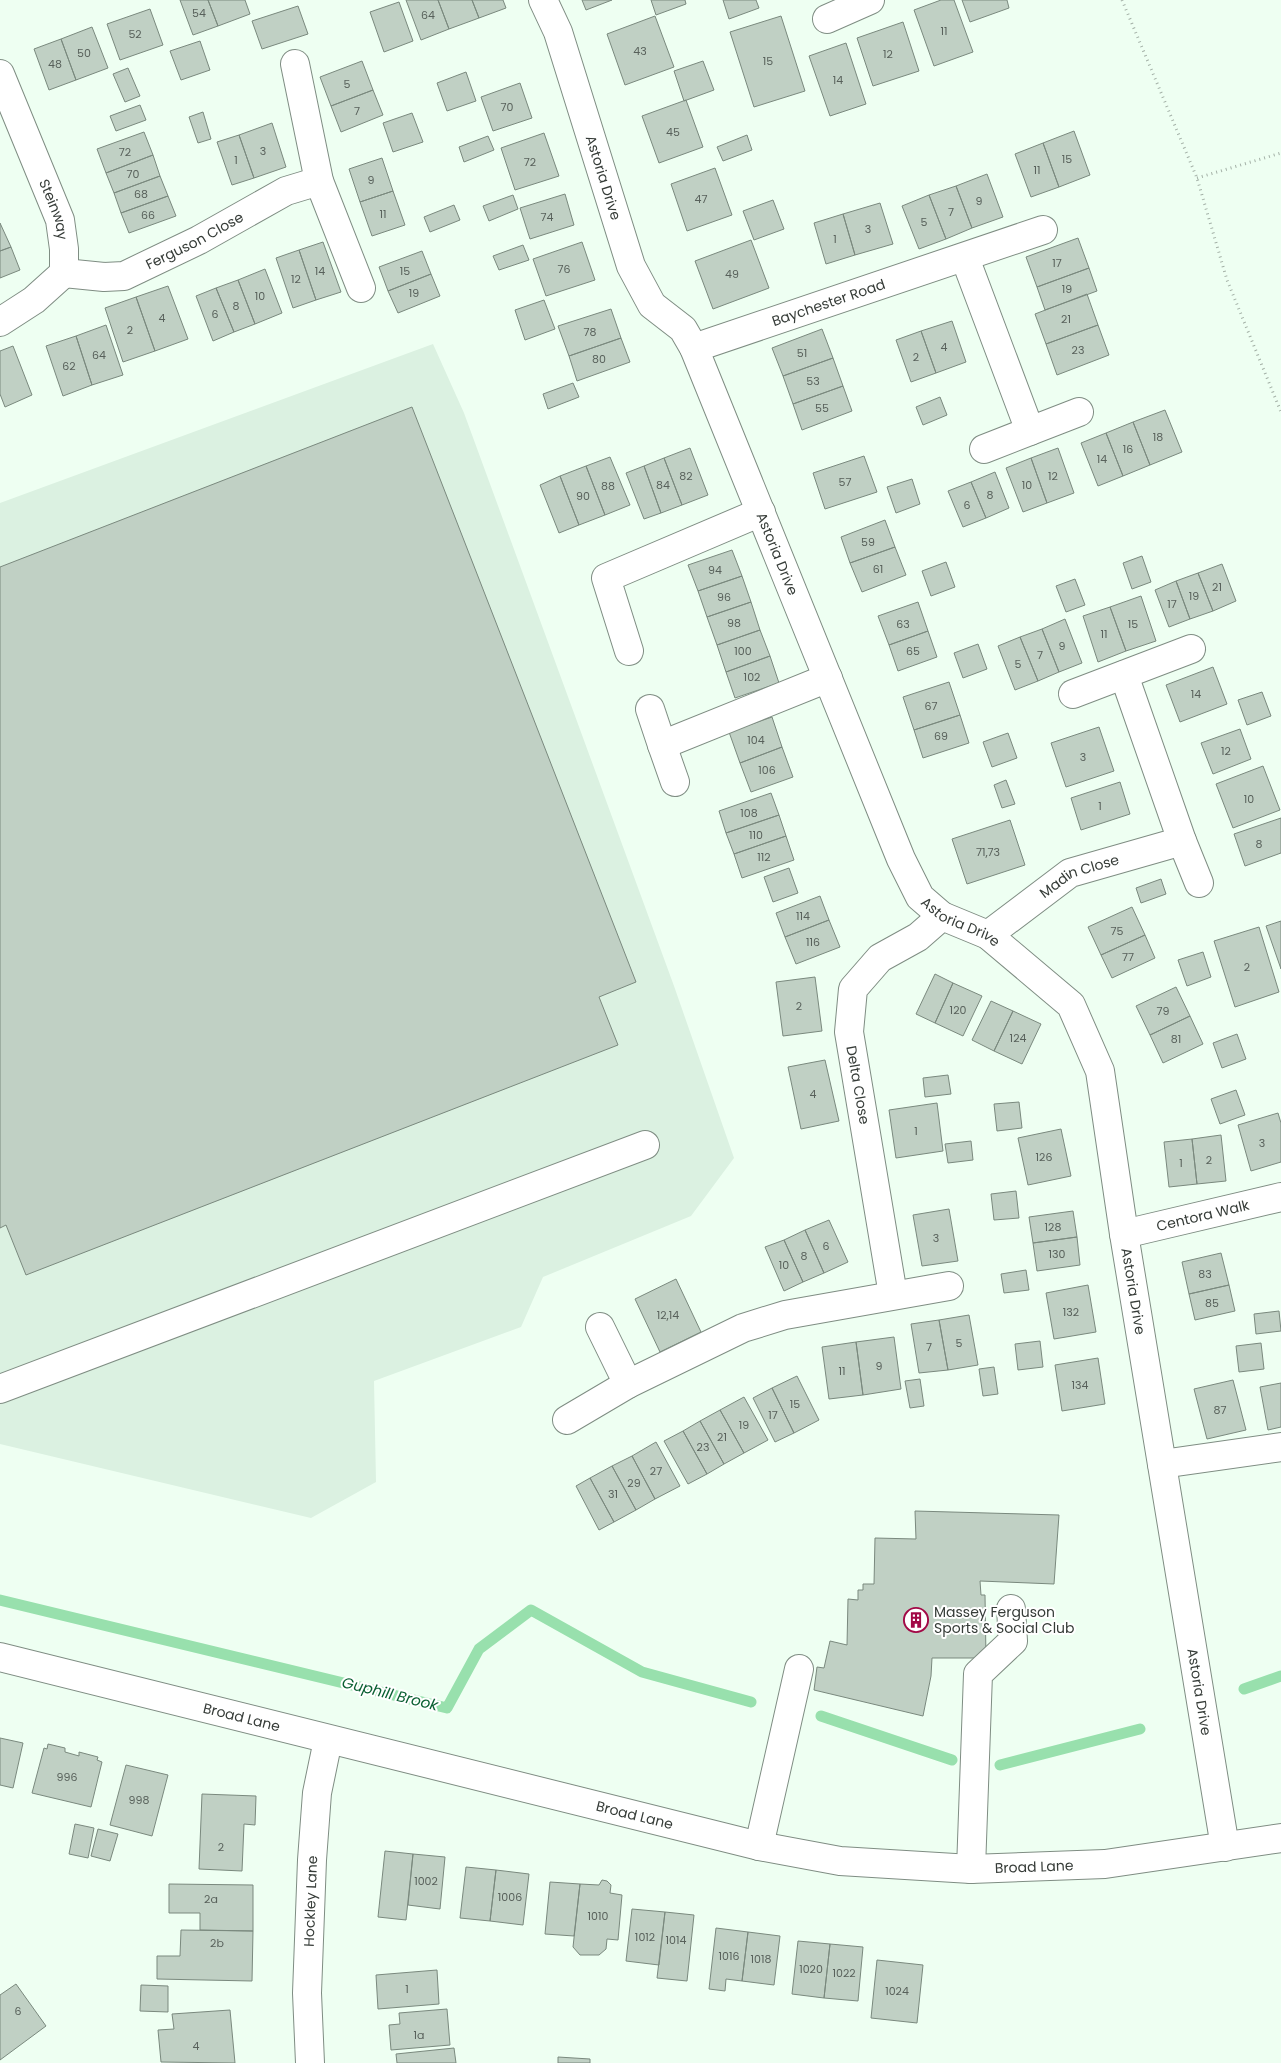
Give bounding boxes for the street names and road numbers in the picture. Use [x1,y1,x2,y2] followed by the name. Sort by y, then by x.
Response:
[581,133,626,223] street label: Astoria Drive
[34,176,73,241] street label: Steinway
[142,207,247,274] street label: Ferguson Close
[769,274,888,331] street label: Baychester Road
[752,509,803,599] street label: Astoria Drive
[1035,849,1122,903] street label: Madin Close
[917,892,1005,951] street label: Astoria Drive
[841,1044,875,1126] street label: Delta Close
[1154,1195,1252,1236] street label: Centora Walk
[1116,1246,1150,1337] street label: Astoria Drive
[1182,1647,1216,1737] street label: Astoria Drive
[201,1698,283,1736] street label: Broad Lane
[594,1796,676,1834] street label: Broad Lane
[299,1854,322,1947] street label: Hockley Lane
[994,1855,1074,1878] street label: Broad Lane

